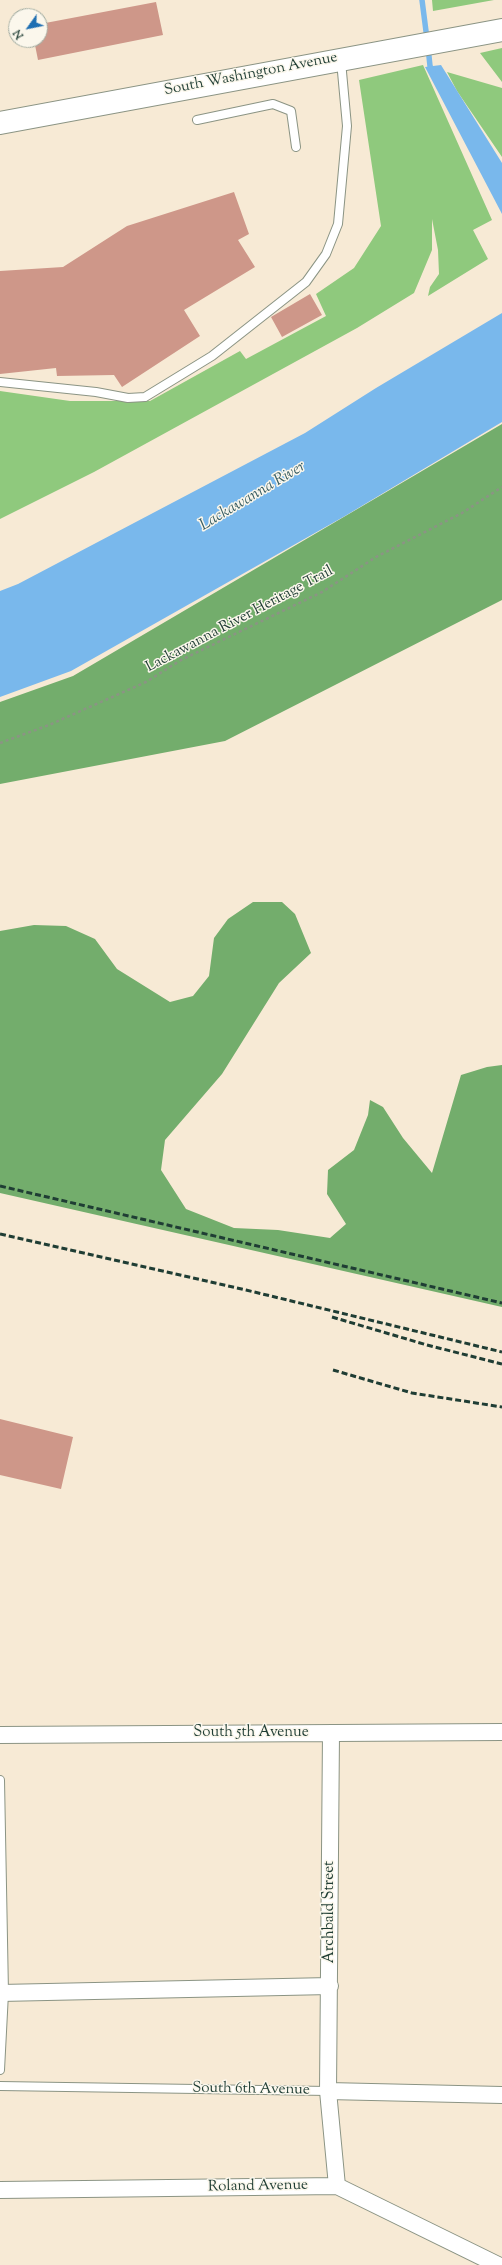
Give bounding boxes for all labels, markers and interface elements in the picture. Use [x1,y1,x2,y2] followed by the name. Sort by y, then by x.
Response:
[8,8,48,48] north arrow
[10,26,28,42] text: N
[163,49,339,101] street label: South Washington Avenue
[197,458,309,536] water label: Lackawanna River
[143,563,337,677] street label: Lackawanna River Heritage Trail
[193,1724,309,1742] street label: South 5th Avenue
[321,1861,339,1963] street label: Archbald Street
[192,2080,310,2100] street label: South 6th Avenue
[208,2177,308,2197] street label: Roland Avenue

